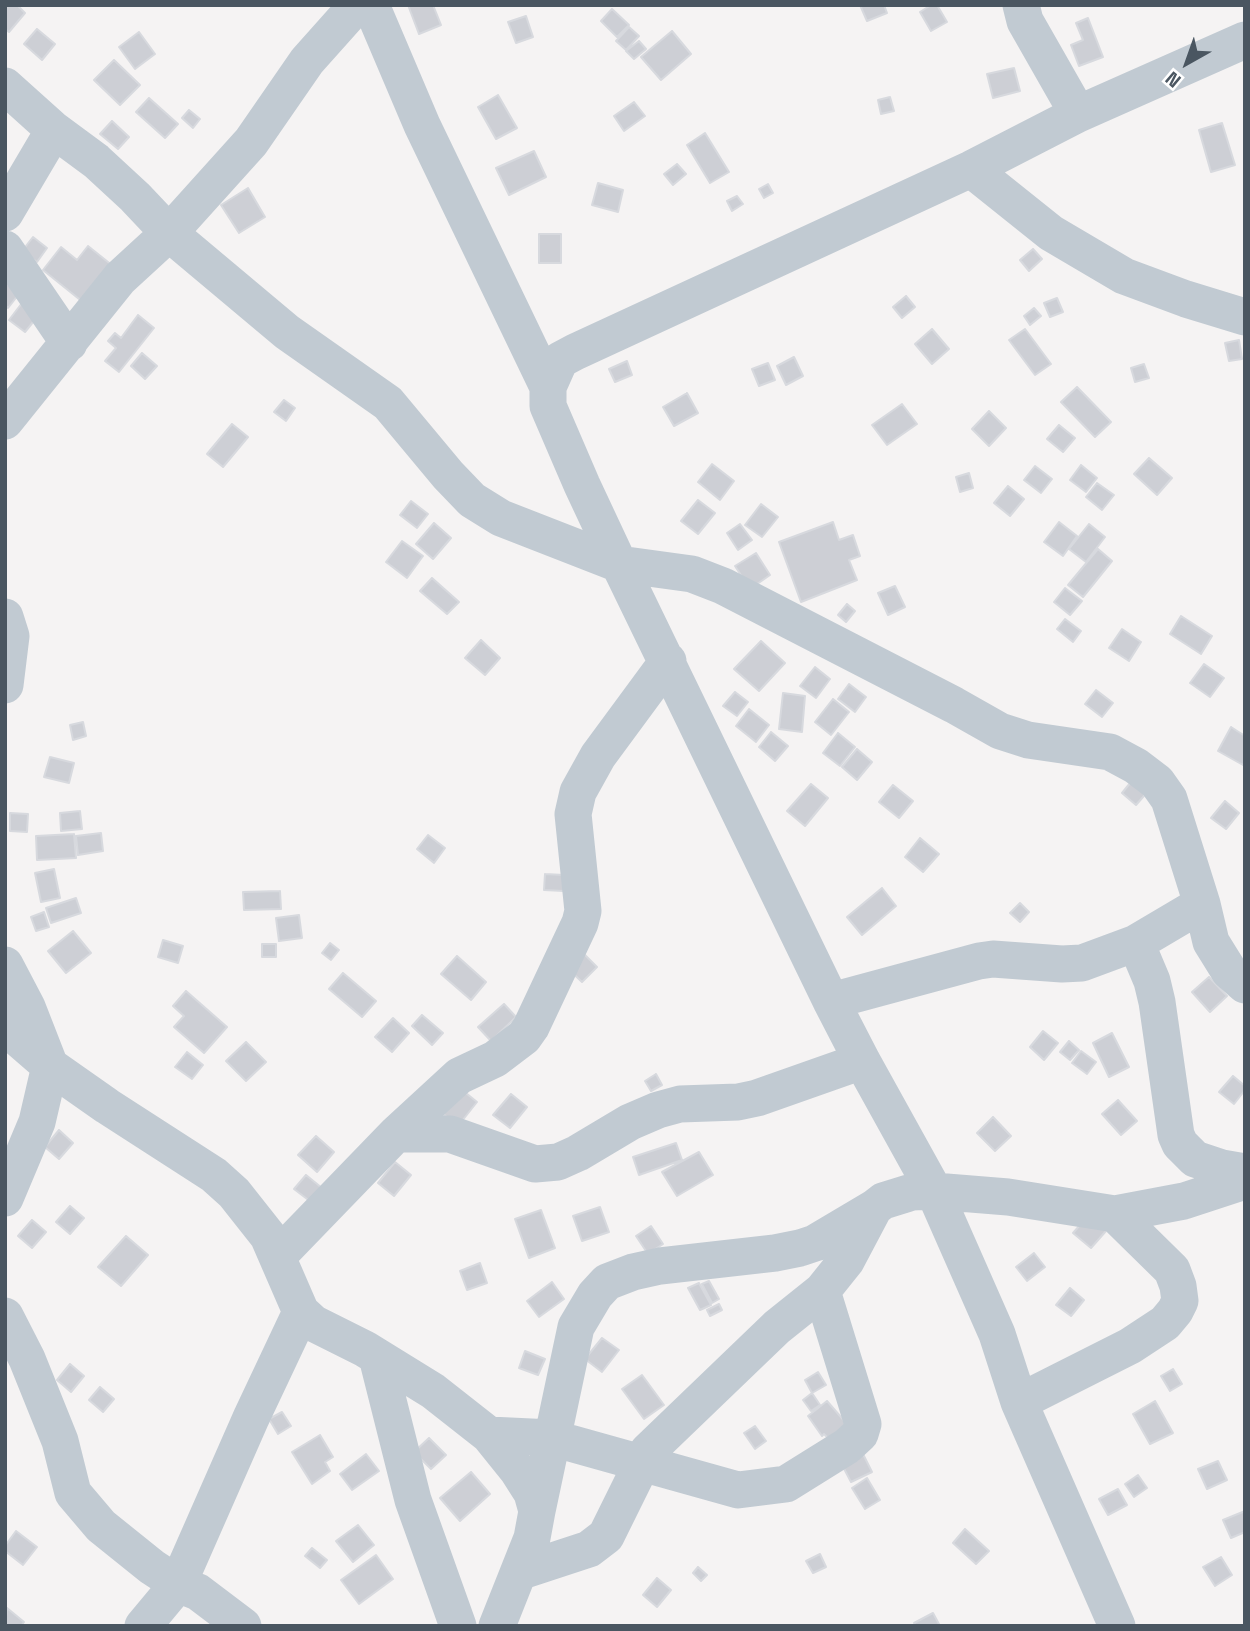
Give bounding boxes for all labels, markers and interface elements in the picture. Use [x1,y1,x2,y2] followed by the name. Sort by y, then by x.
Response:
[1152,28,1222,98] north arrow
[1160,66,1186,93] text: N

